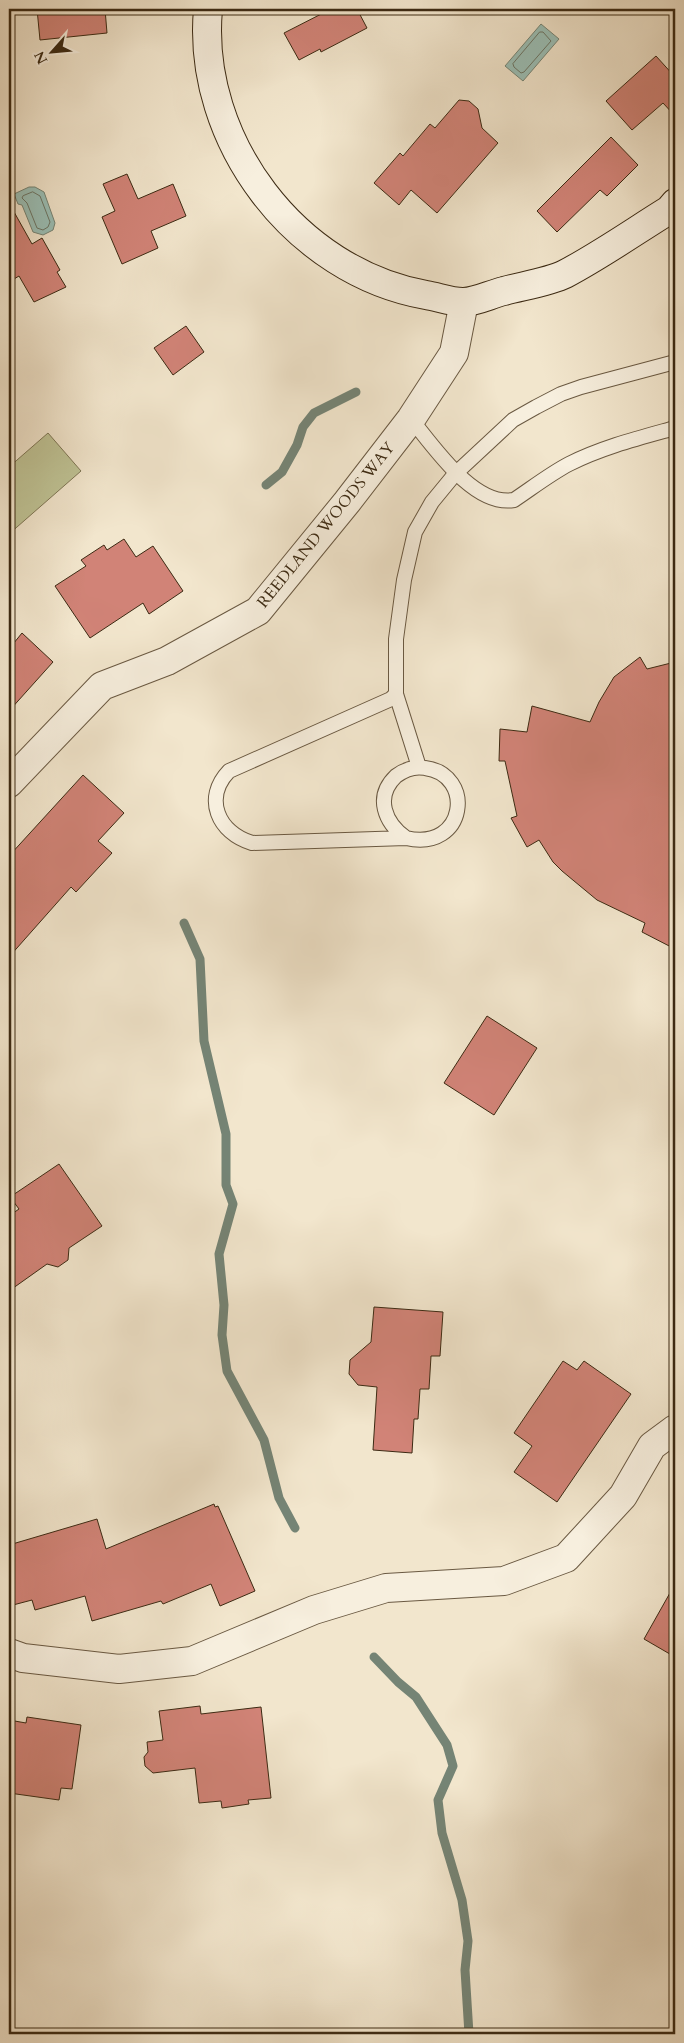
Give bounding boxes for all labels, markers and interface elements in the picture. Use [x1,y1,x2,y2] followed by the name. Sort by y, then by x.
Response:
[28,28,78,78] north arrow
[30,48,52,67] text: N
[252,437,400,613] street label: REEDLAND WOODS WAY

